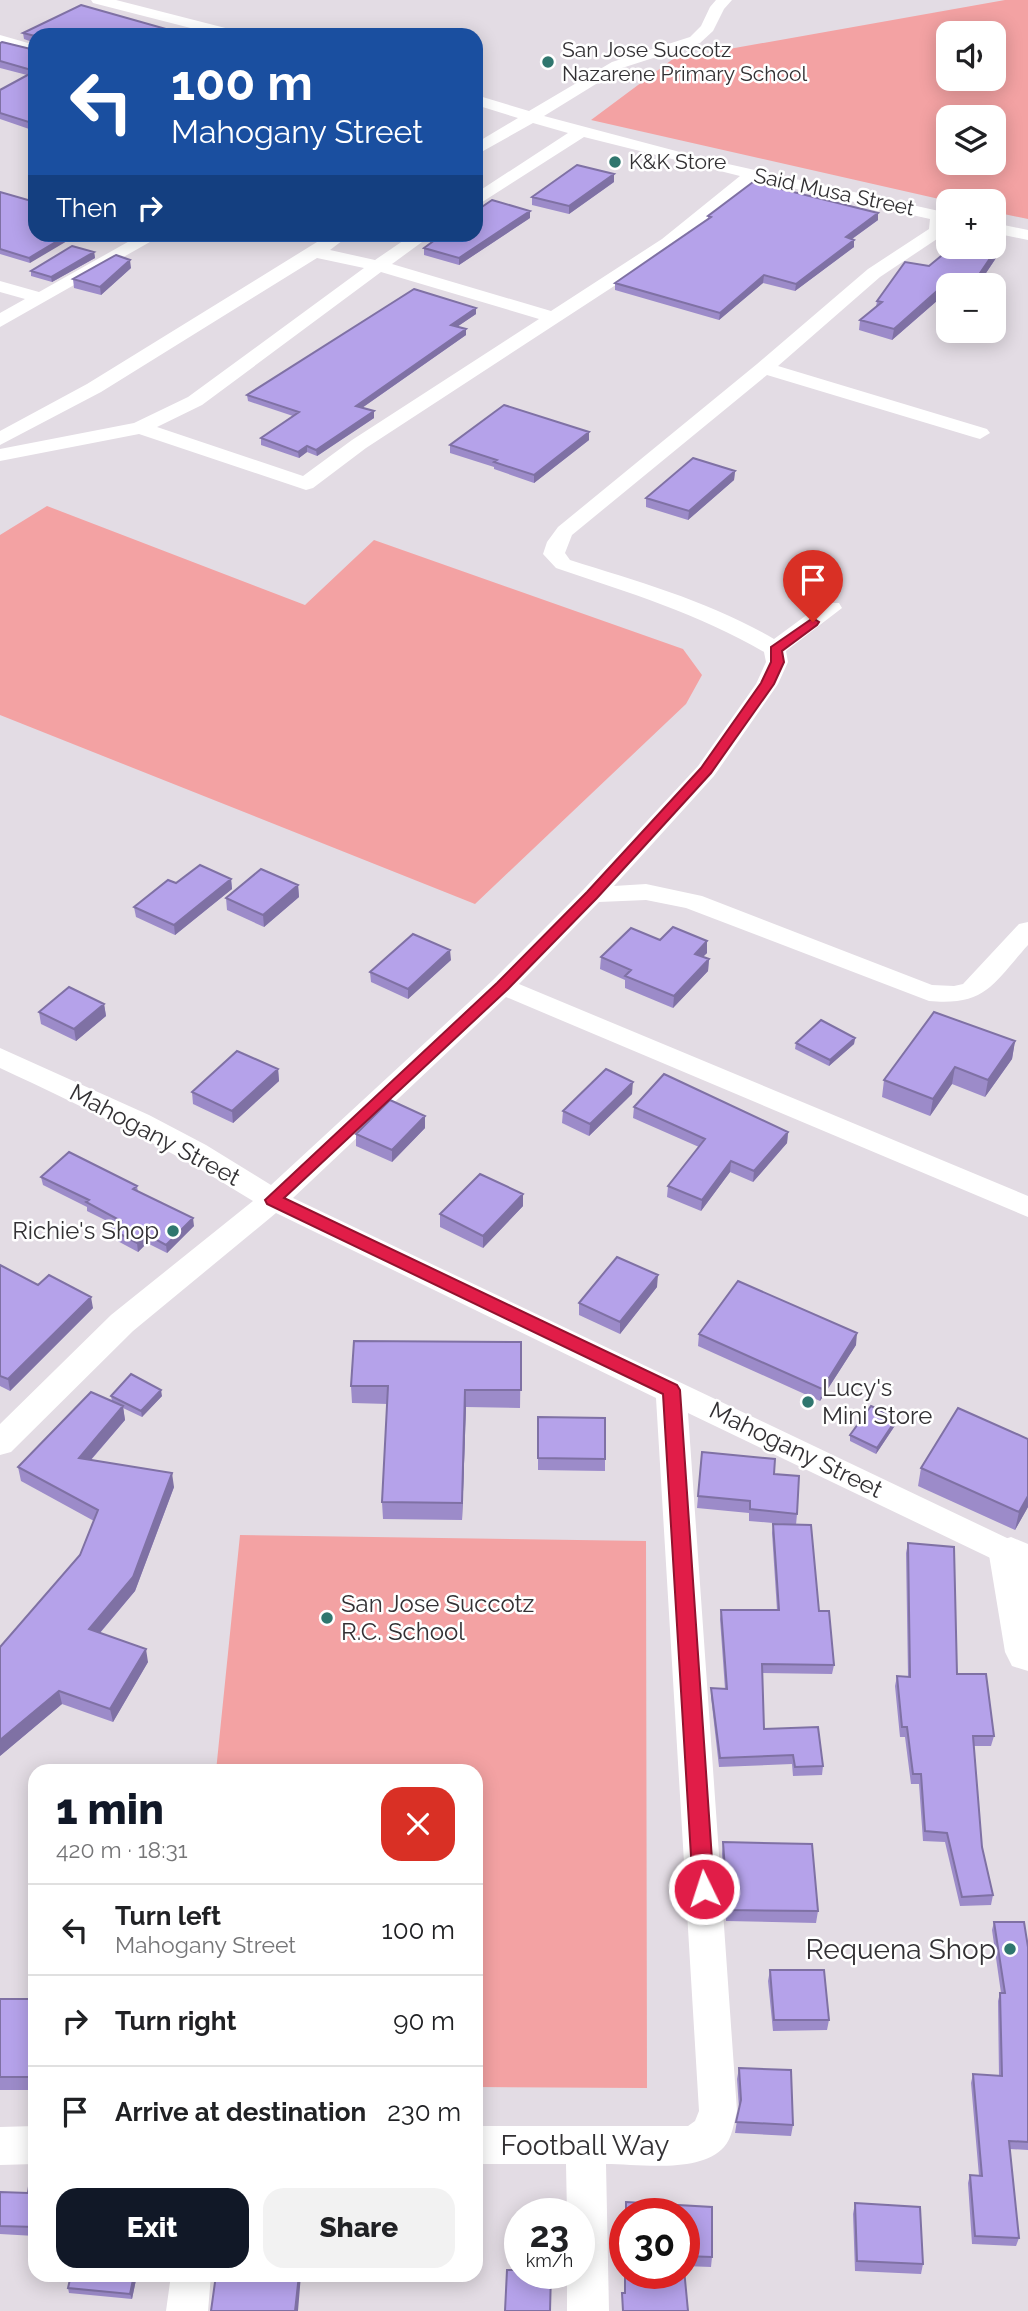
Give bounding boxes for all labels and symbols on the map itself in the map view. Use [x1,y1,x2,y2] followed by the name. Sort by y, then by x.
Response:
[562,37,807,86] place label: San Jose Succotz Nazarene Primary School
[540,54,556,70] marker: San Jose Succotz Nazarene Primary School
[629,149,726,174] place label: K&K Store
[607,154,623,170] marker: K&K Store
[752,162,917,221] street label: Said Musa Street
[783,550,843,622] pin
[65,1077,245,1192] street label: Mahogany Street
[12,1216,159,1245] place label: Richie's Shop
[165,1223,181,1239] marker: Richie's Shop
[822,1373,932,1430] place label: Lucy's Mini Store
[800,1394,816,1410] marker: Lucy's Mini Store
[705,1395,887,1504] street label: Mahogany Street
[341,1589,534,1646] place label: San Jose Succotz R.C. School
[319,1610,335,1626] marker: San Jose Succotz R.C. School
[667,1852,741,1926] position arrow
[805,1933,996,1966] place label: Requena Shop
[1002,1941,1018,1957] marker: Requena Shop
[501,2129,669,2162] street label: Football Way
[609,2198,700,2289] speed limit sign: 30

